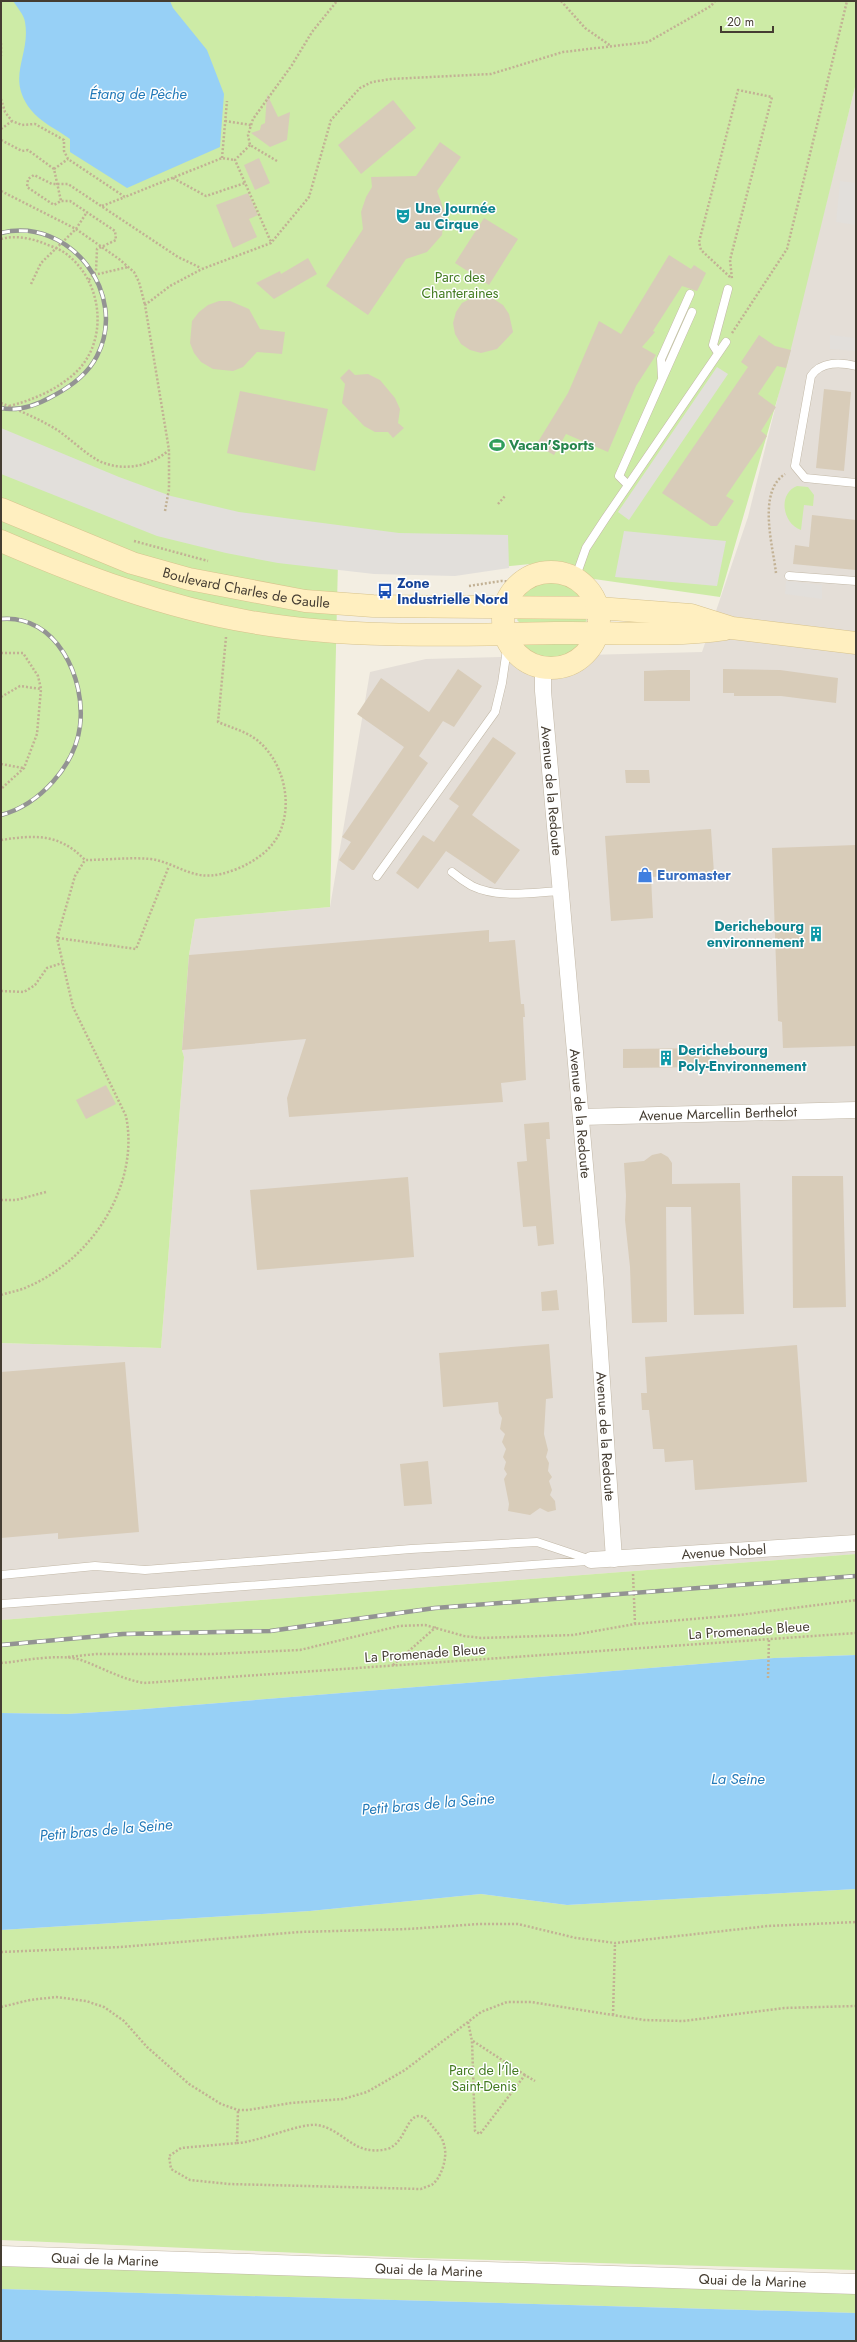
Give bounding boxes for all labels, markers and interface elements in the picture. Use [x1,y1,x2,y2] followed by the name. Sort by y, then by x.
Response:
[721,8,773,34] scale bar
[727,13,754,31] text: 20 m
[89,83,187,105] water label: Étang de Pêche
[415,198,496,234] place label: Une Journée au Cirque
[394,207,412,225] theatre icon: Une Journée au Cirque
[422,267,499,303] park label: Parc des Chanteraines
[508,435,595,455] place label: Vacan'Sports
[488,436,506,454] sports icon: Vacan'Sports
[160,562,331,613] street label: Boulevard Charles de Gaulle
[397,573,508,609] place label: Zone Industrielle Nord
[376,582,394,600] bus stop icon: Zone Industrielle Nord
[536,725,568,856] street label: Avenue de la Redoute
[657,865,731,885] place label: Euromaster
[636,866,654,884] shop icon: Euromaster
[707,916,805,952] place label: Derichebourg environnement
[807,925,825,943] building icon: Derichebourg environnement
[678,1040,807,1076] place label: Derichebourg Poly-Environnement
[565,1048,596,1179] street label: Avenue de la Redoute
[657,1049,675,1067] building icon: Derichebourg Poly-Environnement
[639,1101,798,1126] street label: Avenue Marcellin Berthelot
[591,1371,620,1502] street label: Avenue de la Redoute
[681,1539,767,1564] street label: Avenue Nobel
[688,1616,810,1644] street label: La Promenade Bleue
[364,1639,486,1667] street label: La Promenade Bleue
[711,1768,765,1790] water label: La Seine
[361,1787,496,1821] water label: Petit bras de la Seine
[39,1813,174,1847] water label: Petit bras de la Seine
[449,2060,519,2096] park label: Parc de l'Île Saint-Denis
[51,2248,159,2271] street label: Quai de la Marine
[375,2258,483,2282] street label: Quai de la Marine
[698,2269,807,2292] street label: Quai de la Marine

